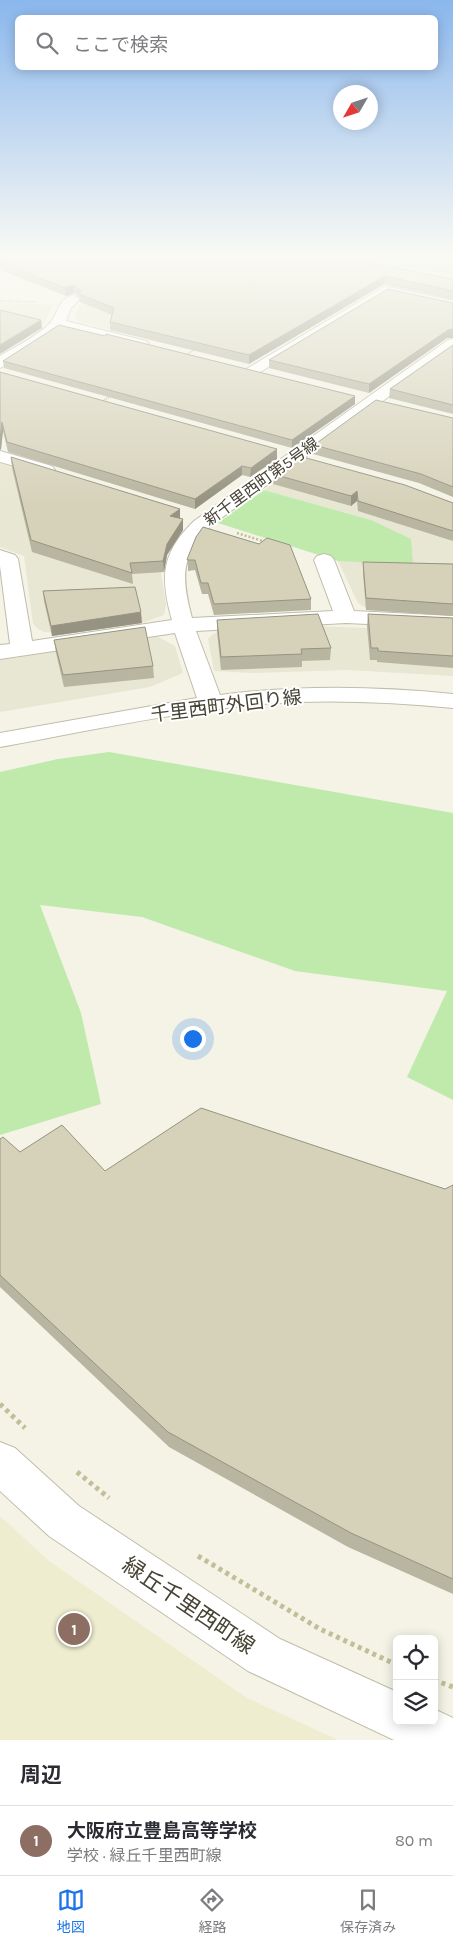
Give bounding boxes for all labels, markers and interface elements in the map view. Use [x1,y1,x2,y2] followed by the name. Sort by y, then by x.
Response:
[15,15,438,70] search box
[33,29,61,57] icon: search
[73,34,168,56] text: ここで検索
[333,85,378,130] north arrow
[200,433,322,529] street label: 新千里西町第5号線
[149,686,303,726] street label: 千里西町外回り線
[180,1026,206,1052] your location
[117,1552,260,1660] street label: 緑丘千里西町線
[58,1610,90,1648] pin: 1
[393,1635,438,1725] map controls
[393,1635,438,1680] button: locate
[393,1680,438,1725] button: layers
[20,1763,62,1787] text: 周辺
[67,1820,257,1842] text: 大阪府立豊島高等学校
[33,1831,39,1850] text: 1
[395,1831,433,1850] text: 80 m
[67,1846,221,1865] text: 学校 · 緑丘千里西町線
[57,1886,85,1936] tab: 地図
[198,1886,226,1936] tab: 経路
[340,1886,396,1936] tab: 保存済み

